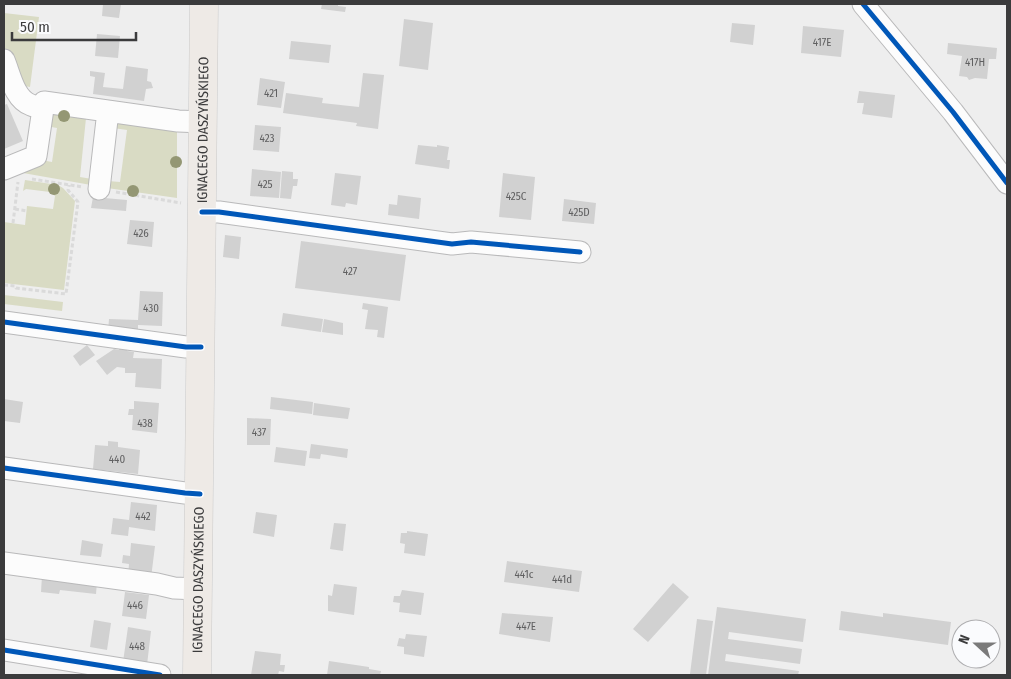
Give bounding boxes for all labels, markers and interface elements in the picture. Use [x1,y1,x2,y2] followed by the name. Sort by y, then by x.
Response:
[12,10,136,42] scale bar
[20,18,50,36] text: 50 m
[813,36,831,49] house number: 417E
[194,56,212,203] street label: IGNACEGO DASZYŃSKIEGO
[965,56,985,69] house number: 417H
[264,87,278,100] house number: 421
[260,132,275,145] house number: 423
[257,178,273,191] house number: 425
[506,190,527,203] house number: 425C
[568,206,590,219] house number: 425D
[133,227,149,240] house number: 426
[343,265,358,278] house number: 427
[143,302,159,315] house number: 430
[137,417,153,430] house number: 438
[252,426,267,439] house number: 437
[109,453,125,466] house number: 440
[189,506,208,653] street label: IGNACEGO DASZYŃSKIEGO
[135,510,151,523] house number: 442
[514,568,534,581] house number: 441c
[552,573,572,586] house number: 441d
[127,599,144,612] house number: 446
[951,619,1001,669] north arrow
[516,620,536,633] house number: 447E
[955,633,974,646] text: N
[129,640,146,653] house number: 448

